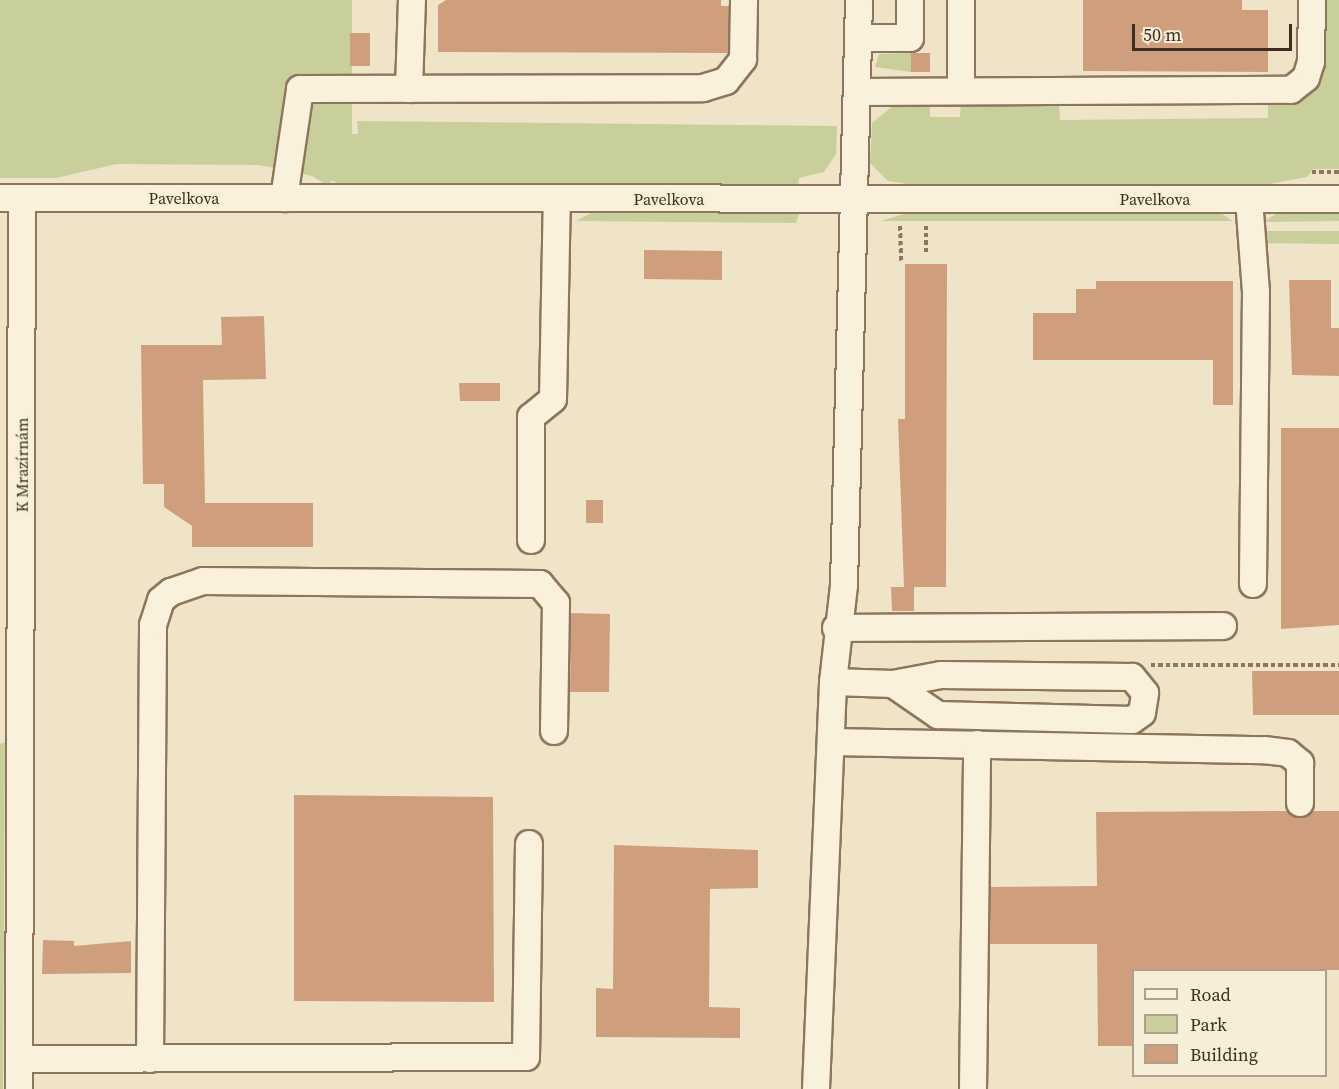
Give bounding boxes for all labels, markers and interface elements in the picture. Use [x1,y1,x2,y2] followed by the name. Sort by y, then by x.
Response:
[1135,12,1296,50] scale bar
[1143,22,1181,47] text: 50 m
[149,188,219,208] street label: Pavelkova
[634,189,704,209] street label: Pavelkova
[1120,189,1190,209] street label: Pavelkova
[12,418,32,512] street label: K Mrazírnám
[1132,969,1327,1077] legend
[1190,982,1231,1007] text: Road
[1190,1012,1227,1037] text: Park
[1190,1042,1258,1067] text: Building

